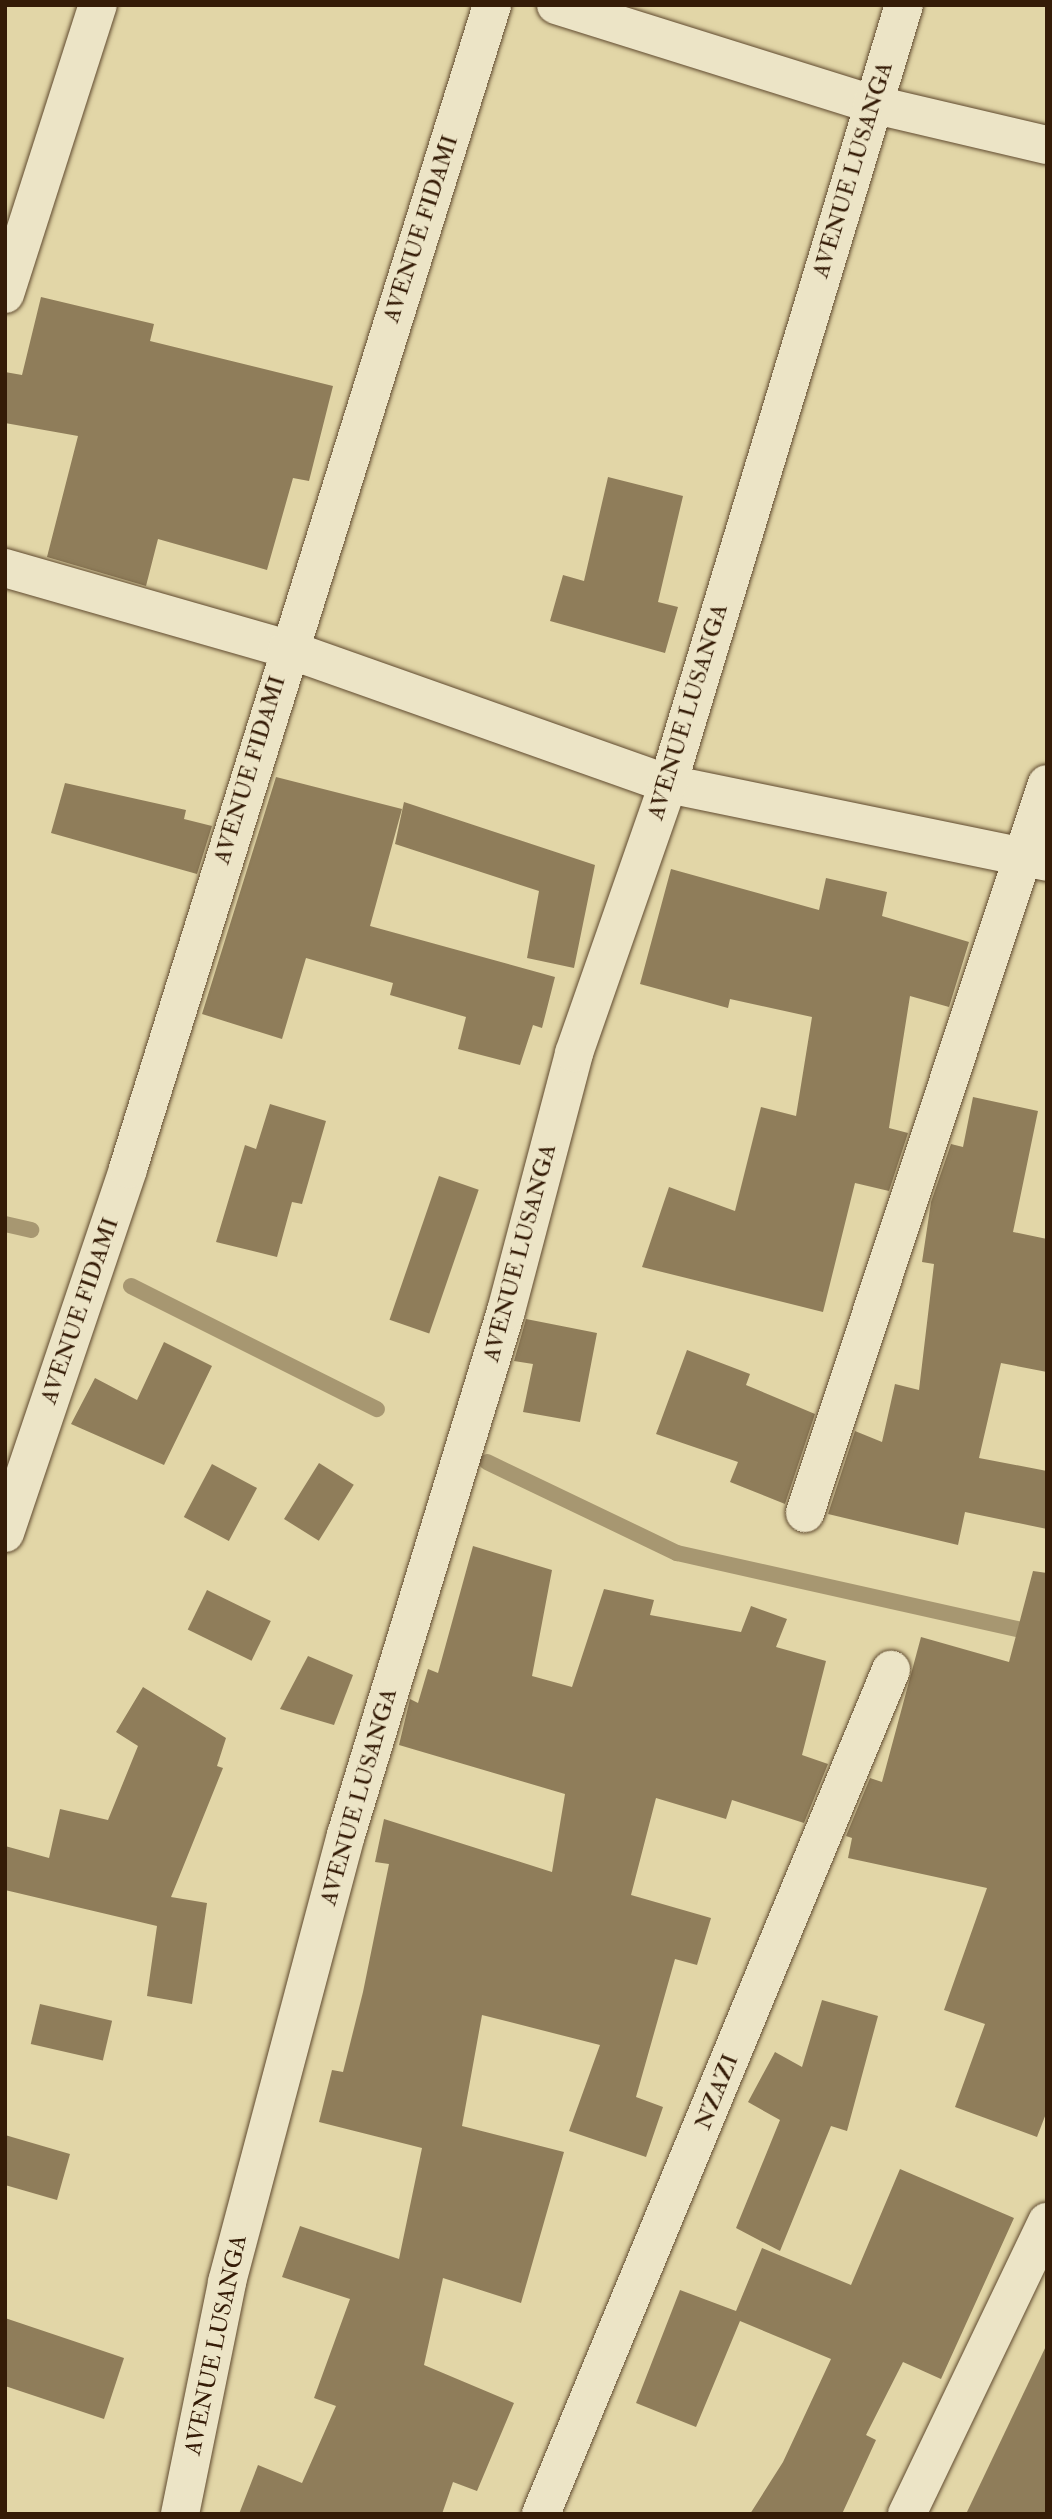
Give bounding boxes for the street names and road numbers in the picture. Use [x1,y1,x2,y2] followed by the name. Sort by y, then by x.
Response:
[807,59,899,281] street label: AVENUE LUSANGA
[378,132,464,326] street label: AVENUE FIDAMI
[642,601,734,823] street label: AVENUE LUSANGA
[208,672,292,868] street label: AVENUE FIDAMI
[478,1141,562,1365] street label: AVENUE LUSANGA
[35,1214,125,1408] street label: AVENUE FIDAMI
[315,1685,403,1909] street label: AVENUE LUSANGA
[689,2050,745,2134] street label: NZAZI
[179,2232,253,2458] street label: AVENUE LUSANGA

